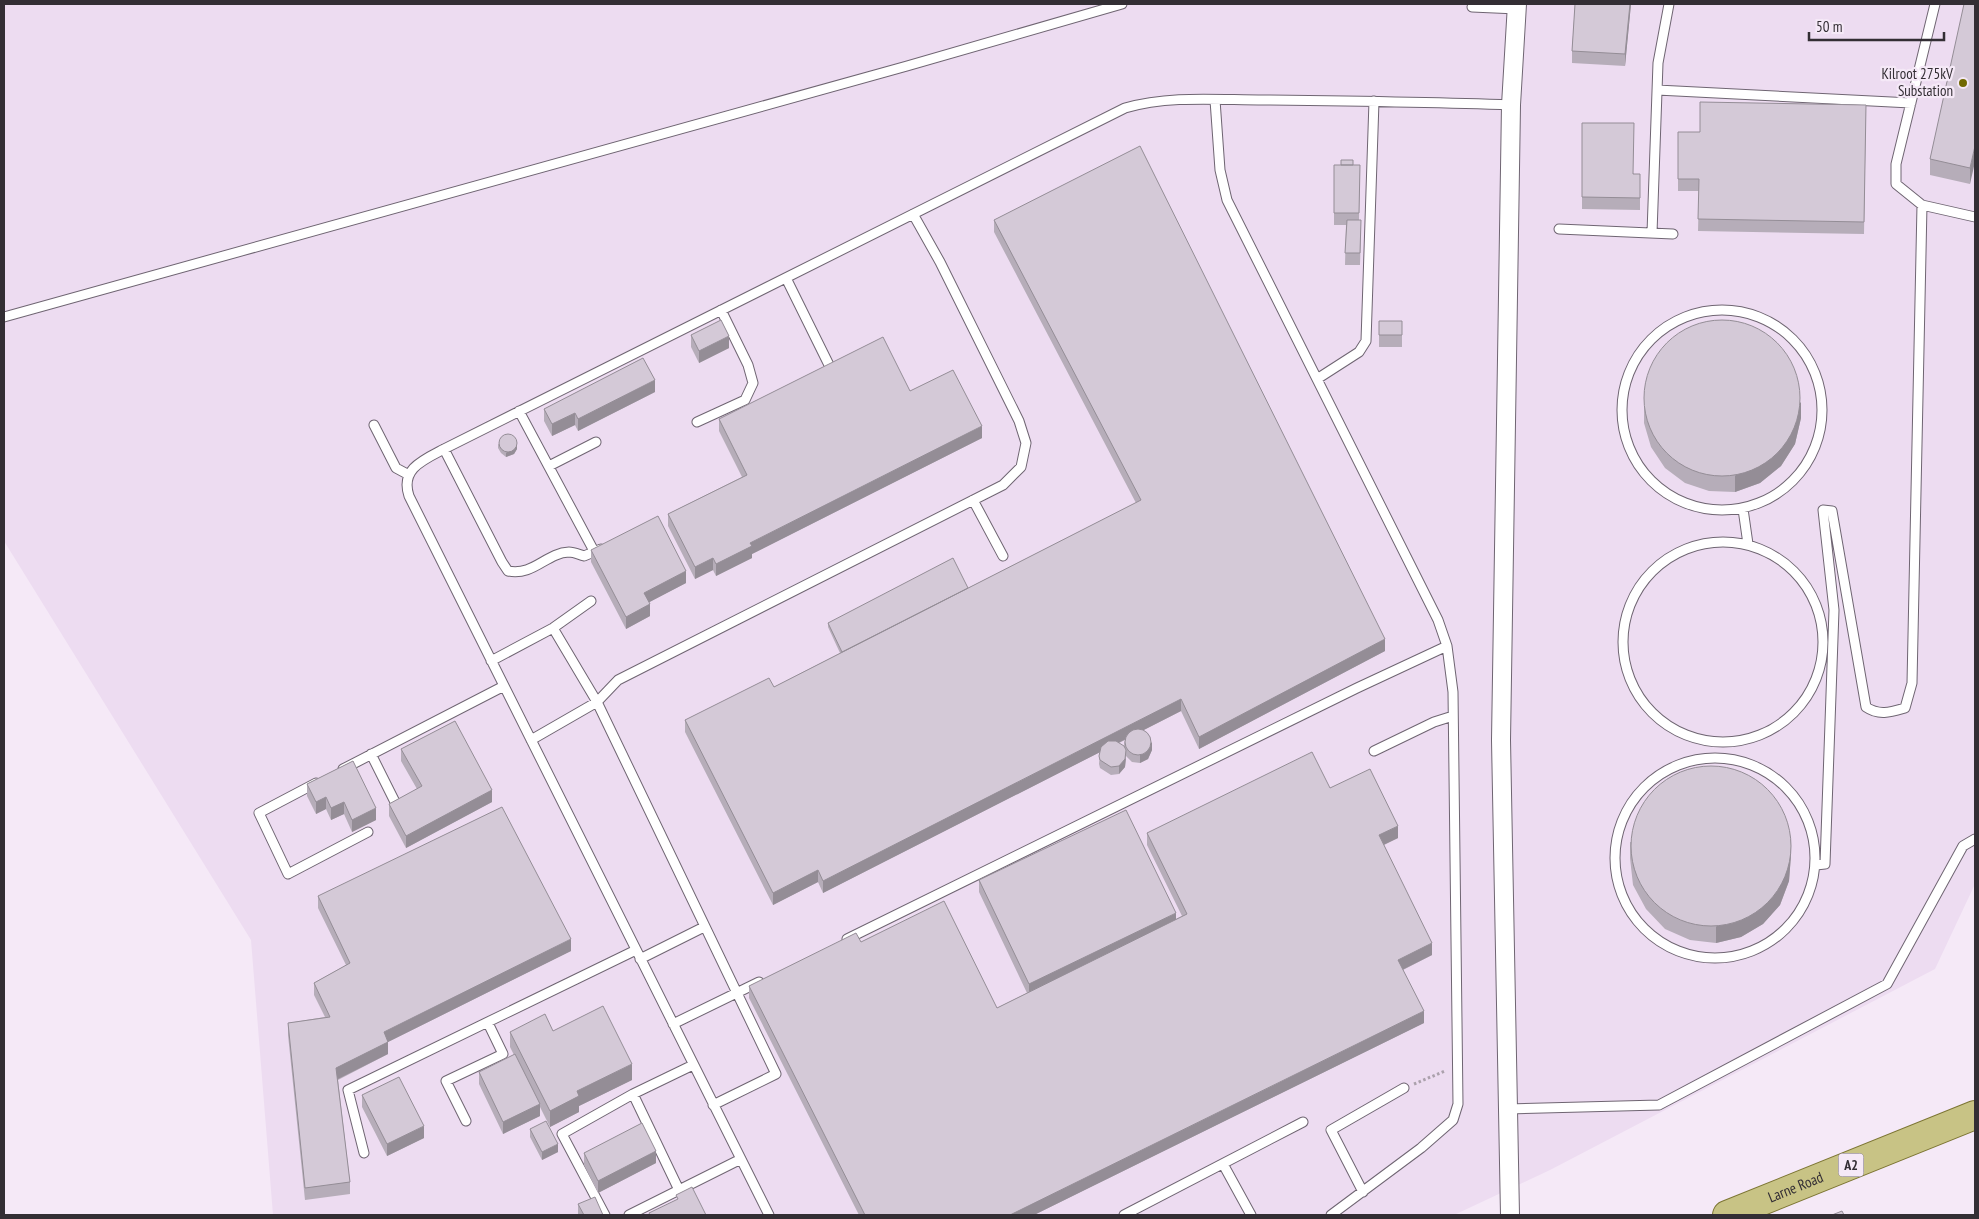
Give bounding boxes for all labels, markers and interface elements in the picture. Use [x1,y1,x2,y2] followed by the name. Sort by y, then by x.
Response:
[1809,10,1944,42] scale bar
[1816,17,1842,36] text: 50 m
[1881,64,1953,100] place label: Kilroot 275kV Substation
[1957,77,1969,89] marker: Kilroot 275kV Substation
[1838,1154,1864,1176] road number: A2
[1765,1167,1826,1206] street label: Larne Road

